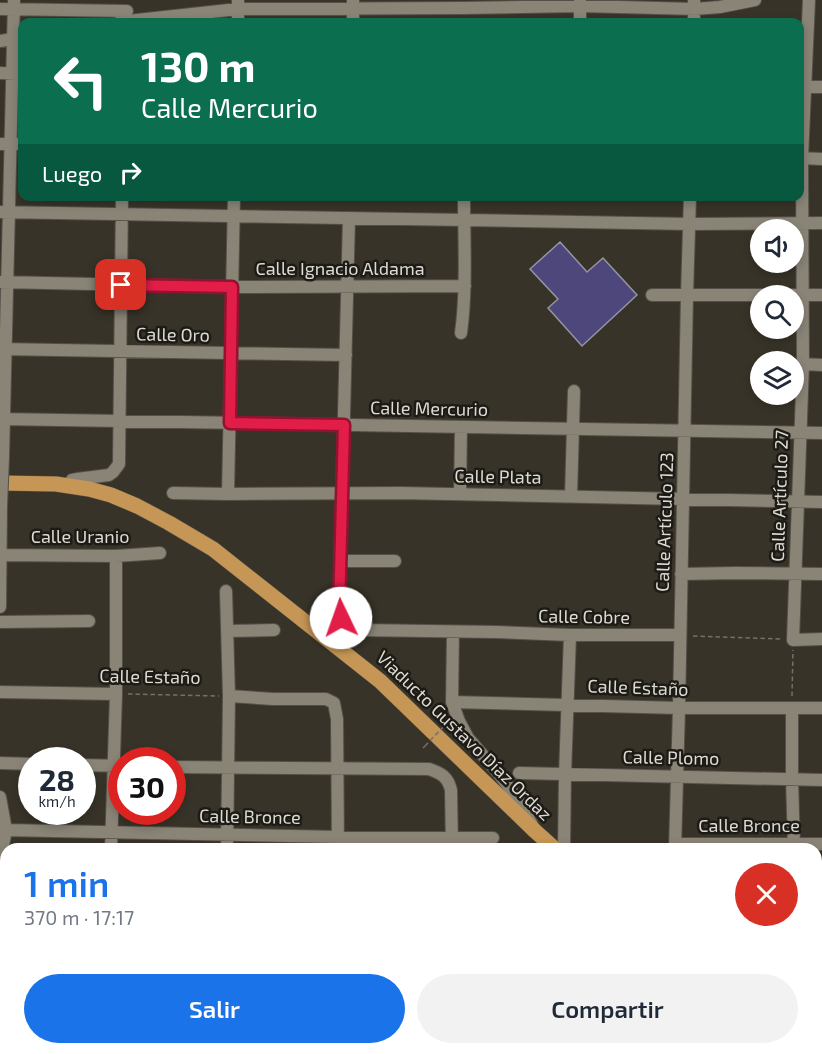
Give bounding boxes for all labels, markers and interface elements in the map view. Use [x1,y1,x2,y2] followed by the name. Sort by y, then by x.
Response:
[141,40,256,90] text: 130 m
[42,42,120,120] icon: left
[141,91,318,123] text: Calle Mercurio
[114,156,147,189] icon: right
[42,160,102,186] text: Luego
[750,219,804,405] map controls
[750,219,804,273] button: sound
[255,257,425,279] street label: Calle Ignacio Aldama
[95,259,146,310] pin
[104,268,137,301] icon: arrive
[750,285,804,339] button: search
[136,322,210,346] street label: Calle Oro
[750,351,804,405] button: layers
[370,396,488,420] street label: Calle Mercurio
[766,430,792,562] street label: Calle Artículo 27
[651,452,677,592] street label: Calle Artículo 123
[454,464,542,488] street label: Calle Plata
[31,525,129,547] street label: Calle Uranio
[309,586,373,650] position arrow
[538,604,630,628] street label: Calle Cobre
[373,646,557,825] street label: Viaducto Gustavo Díaz Ordaz
[99,664,201,688] street label: Calle Estaño
[587,674,689,700] street label: Calle Estaño
[622,745,720,769] street label: Calle Plomo
[108,747,186,825] speed limit sign: 30
[39,761,75,797] text: 28
[38,792,76,810] text: km/h
[199,804,301,828] street label: Calle Bronce
[698,814,800,836] street label: Calle Bronce
[24,861,109,904] text: 1 min
[735,863,798,926] button: close
[24,905,134,929] text: 370 m · 17:17
[24,974,405,1043] button: Salir
[417,974,798,1043] button: Compartir

